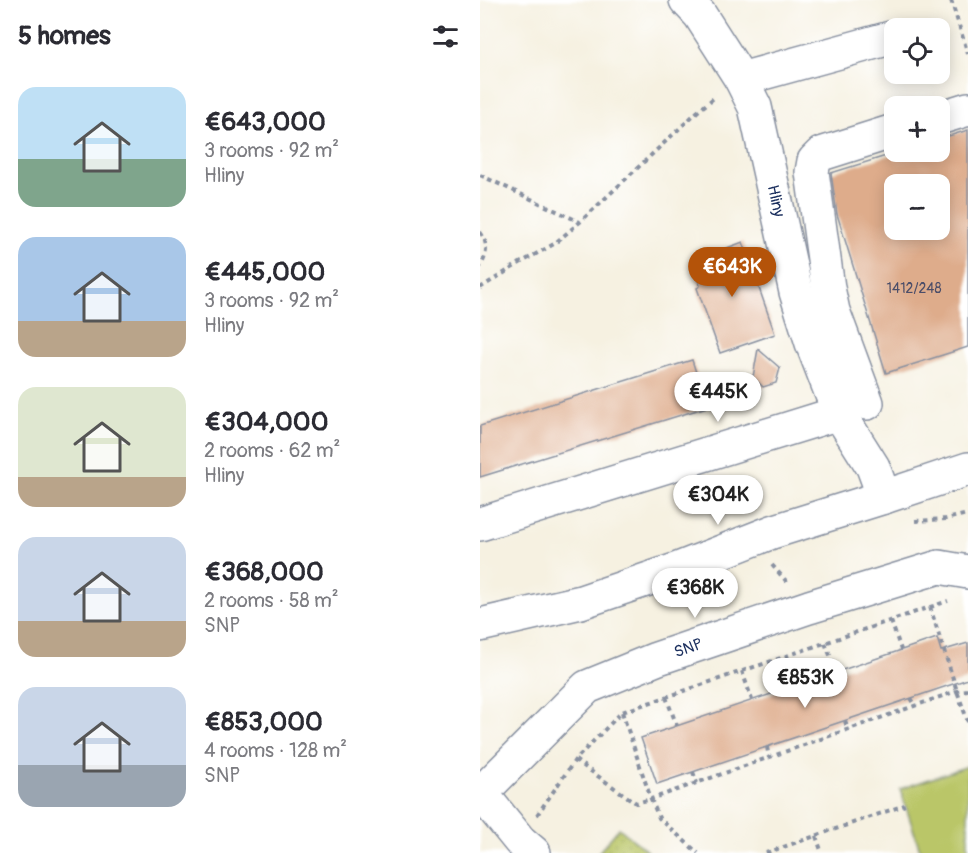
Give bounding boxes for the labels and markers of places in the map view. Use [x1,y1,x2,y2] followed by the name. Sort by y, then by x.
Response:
[690,247,774,298] pin: €643K
[676,372,760,423] pin: €445K
[676,475,760,526] pin: €304K
[653,568,737,619] pin: €368K
[763,658,847,709] pin: €853K

